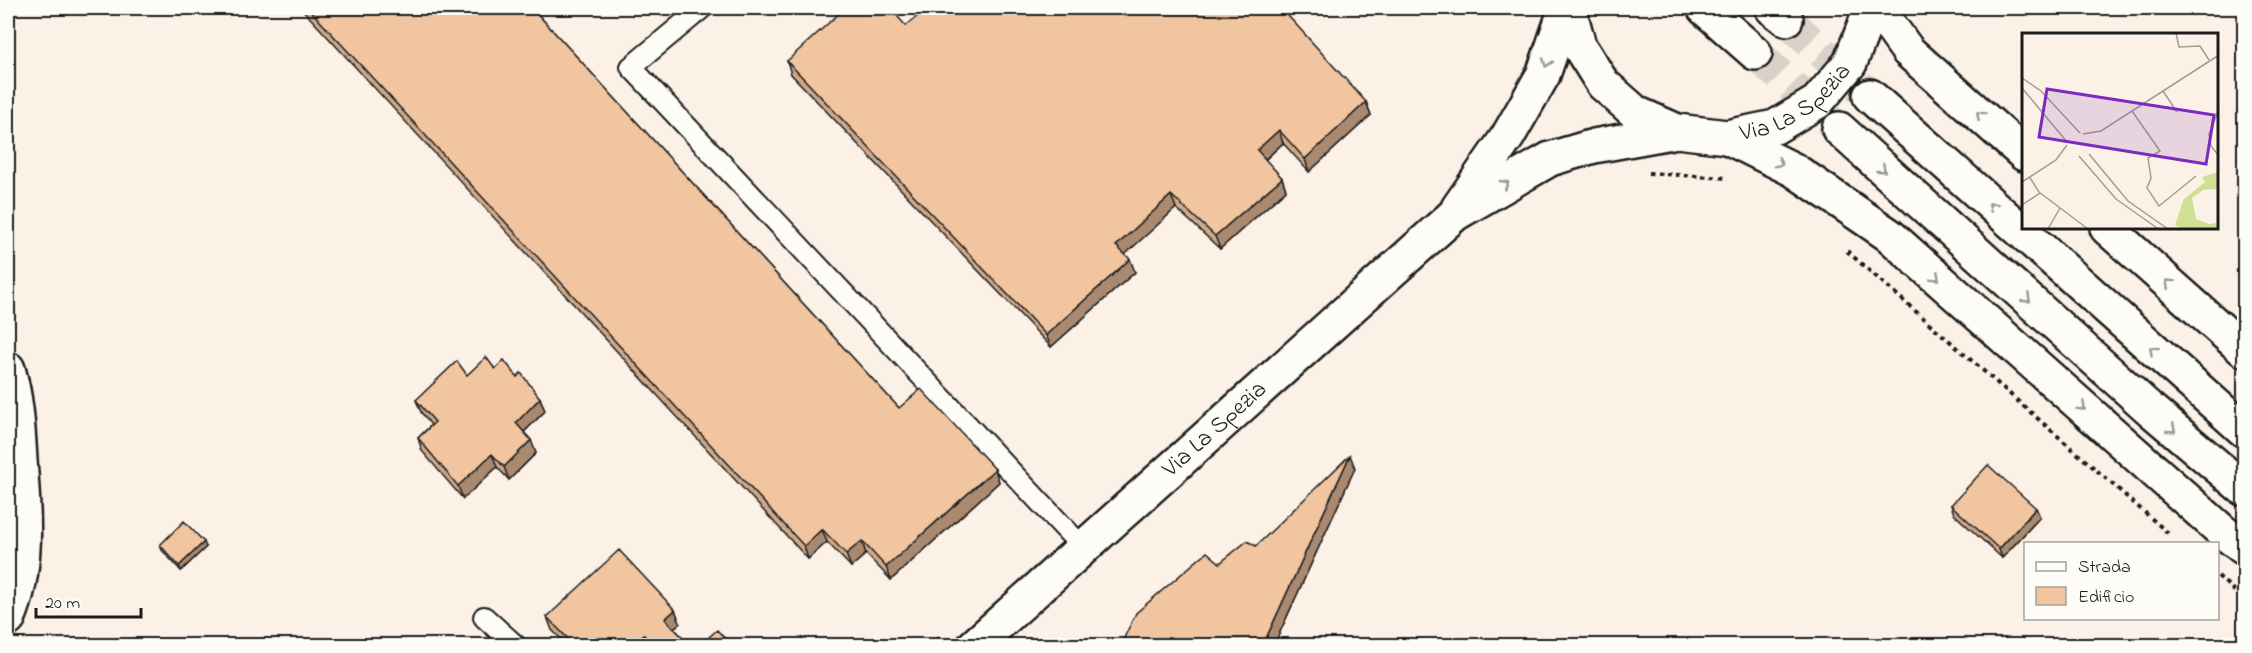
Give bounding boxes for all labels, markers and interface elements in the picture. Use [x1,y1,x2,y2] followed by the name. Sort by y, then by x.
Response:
[2022,33,2219,230] inset map
[1736,56,1860,152] street label: Via La Spezia
[1542,57,1554,68] one-way arrow
[1976,111,1987,122] one-way arrow
[1773,155,1784,167] one-way arrow
[1875,162,1886,173] one-way arrow
[1499,180,1509,191] one-way arrow
[1989,202,1999,213] one-way arrow
[1929,270,1940,281] one-way arrow
[2165,279,2176,290] one-way arrow
[2020,292,2031,303] one-way arrow
[2149,346,2160,357] one-way arrow
[1154,373,1275,487] street label: Via La Spezia
[2075,400,2086,411] one-way arrow
[2166,422,2176,433] one-way arrow
[2024,542,2219,620] legend
[2078,555,2131,581] text: Strada
[36,581,141,619] scale bar
[2078,585,2134,611] text: Edificio
[45,591,80,617] text: 20 m

